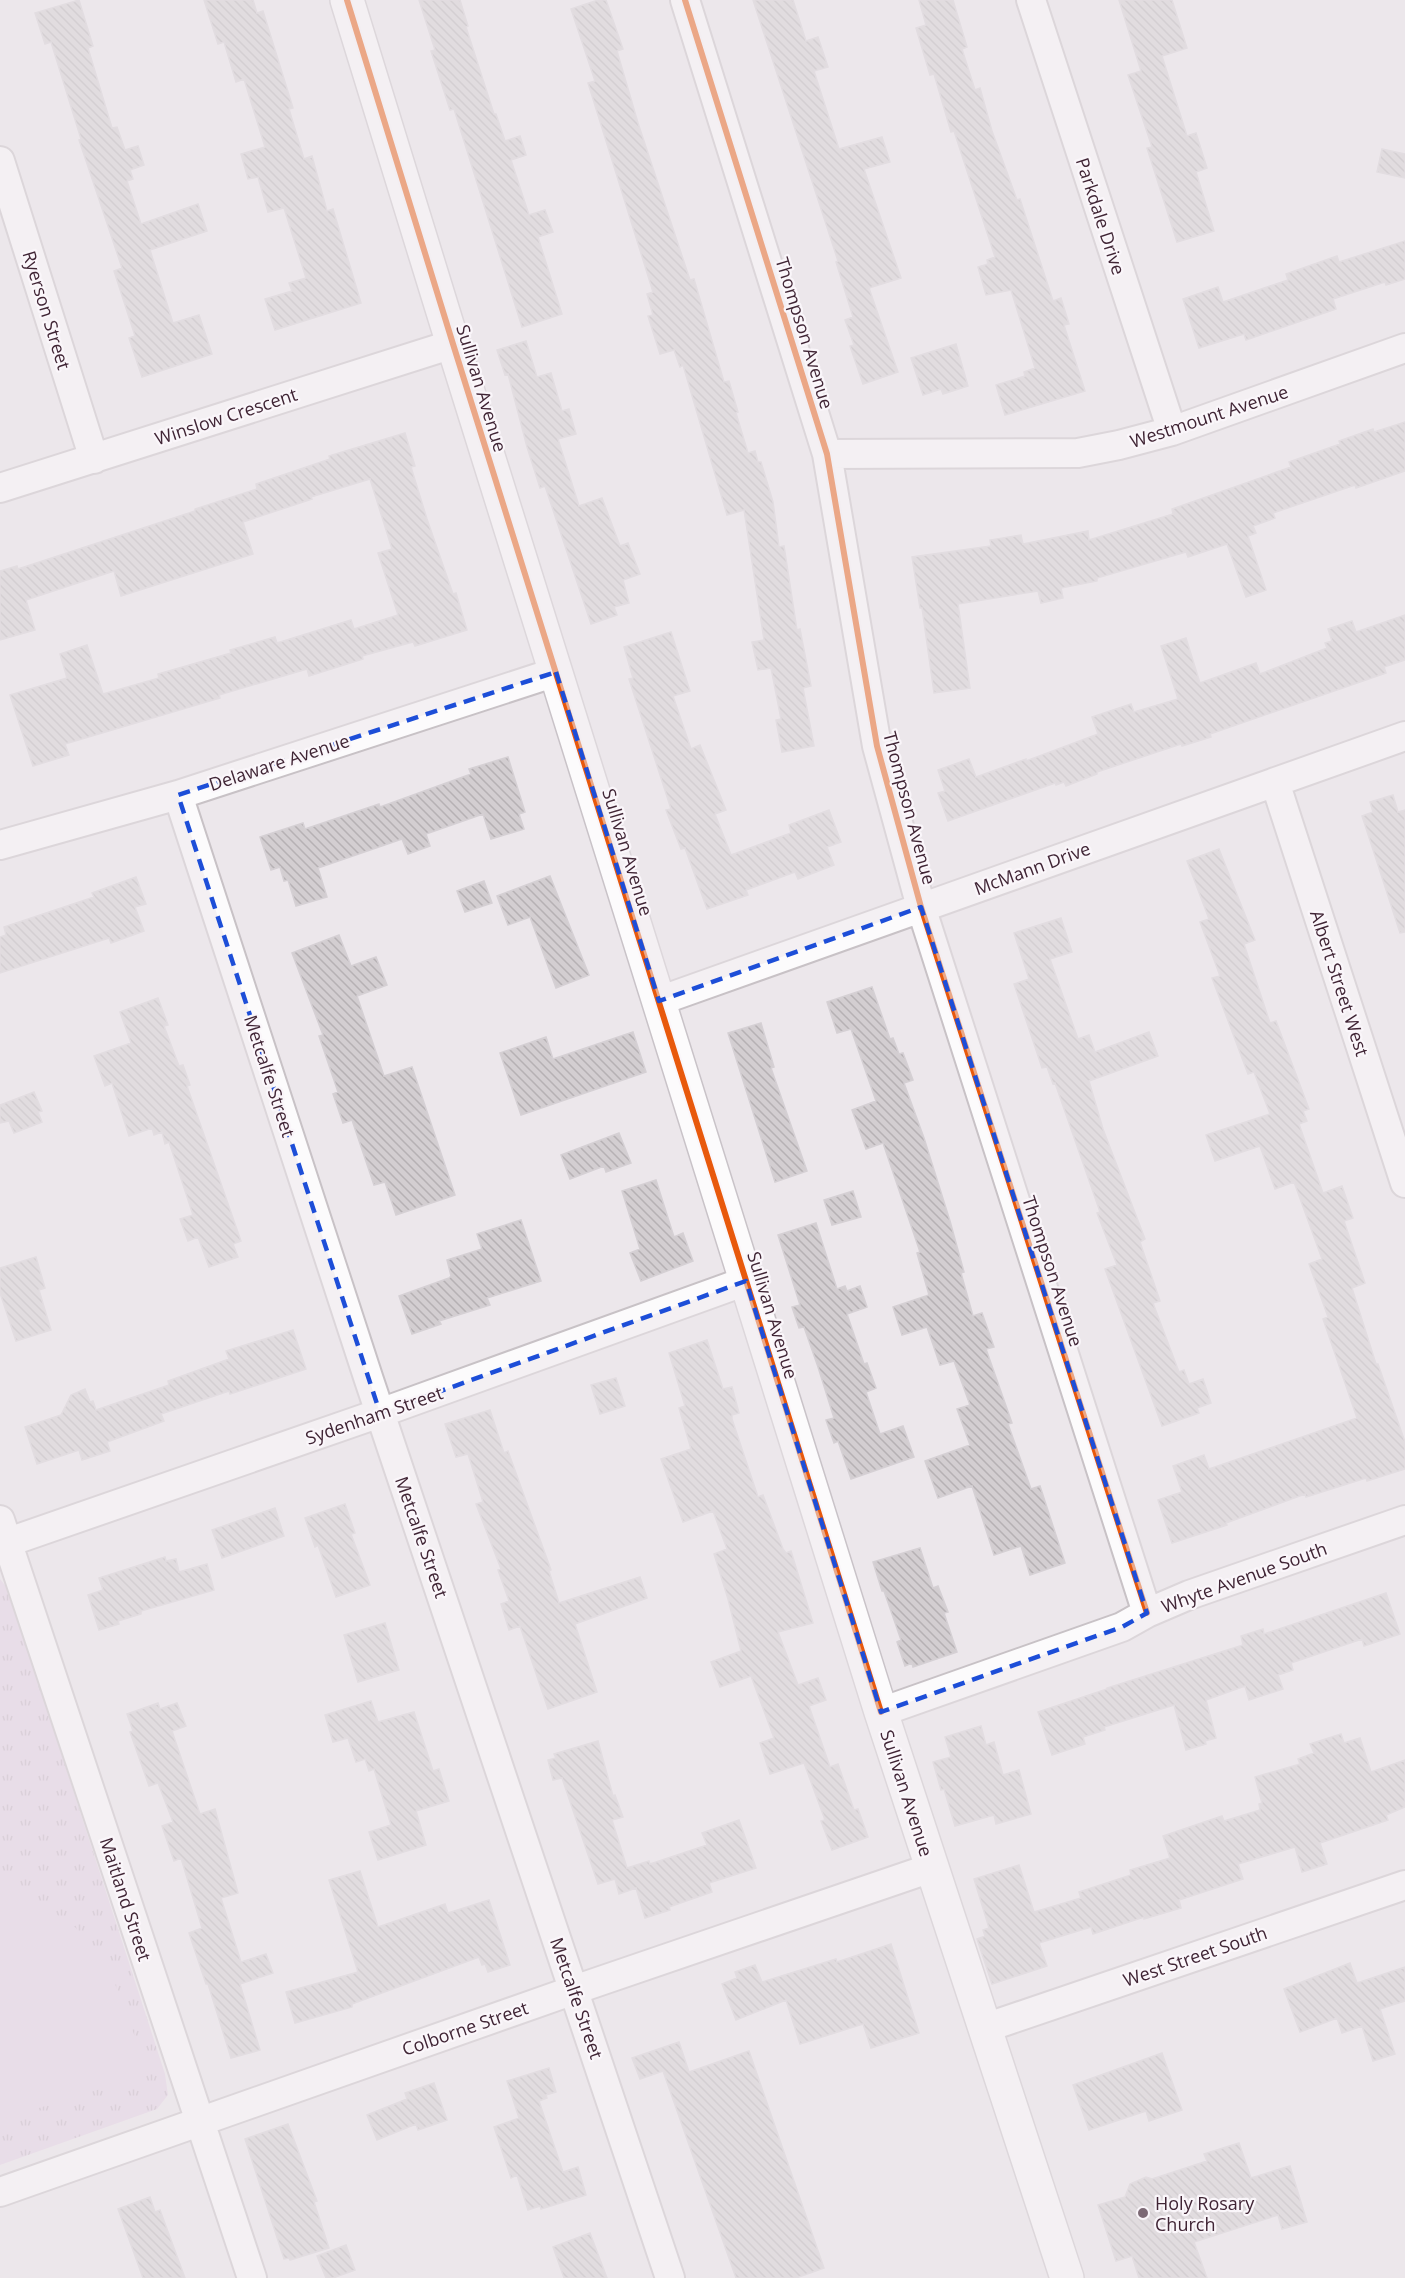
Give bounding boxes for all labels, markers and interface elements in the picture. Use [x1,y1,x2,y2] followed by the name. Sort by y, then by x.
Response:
[1071,154,1131,278] street label: Parkdale Drive
[18,248,76,372] street label: Ryerson Street
[771,254,839,412] street label: Thompson Avenue
[451,321,513,455] street label: Sullivan Avenue
[1127,379,1291,453] street label: Westmount Avenue
[152,382,300,450] street label: Winslow Crescent
[206,728,352,796] street label: Delaware Avenue
[878,729,942,887] street label: Thompson Avenue
[597,785,659,919] street label: Sullivan Avenue
[971,836,1093,900] street label: McMann Drive
[1305,907,1375,1059] street label: Albert Street West
[239,1012,301,1140] street label: Metcalfe Street
[1017,1193,1089,1349] street label: Thompson Avenue
[742,1248,804,1382] street label: Sullivan Avenue
[302,1380,446,1450] street label: Sydenham Street
[390,1473,454,1601] street label: Metcalfe Street
[1158,1536,1330,1618] street label: Whyte Avenue South
[875,1727,939,1859] street label: Sullivan Avenue
[95,1834,157,1964] street label: Maitland Street
[1120,1920,1270,1992] street label: West Street South
[545,1934,609,2062] street label: Metcalfe Street
[399,1995,531,2061] street label: Colborne Street
[1155,2191,1255,2236] place label: Holy Rosary Church
[1136,2206,1150,2220] marker: Holy Rosary Church

